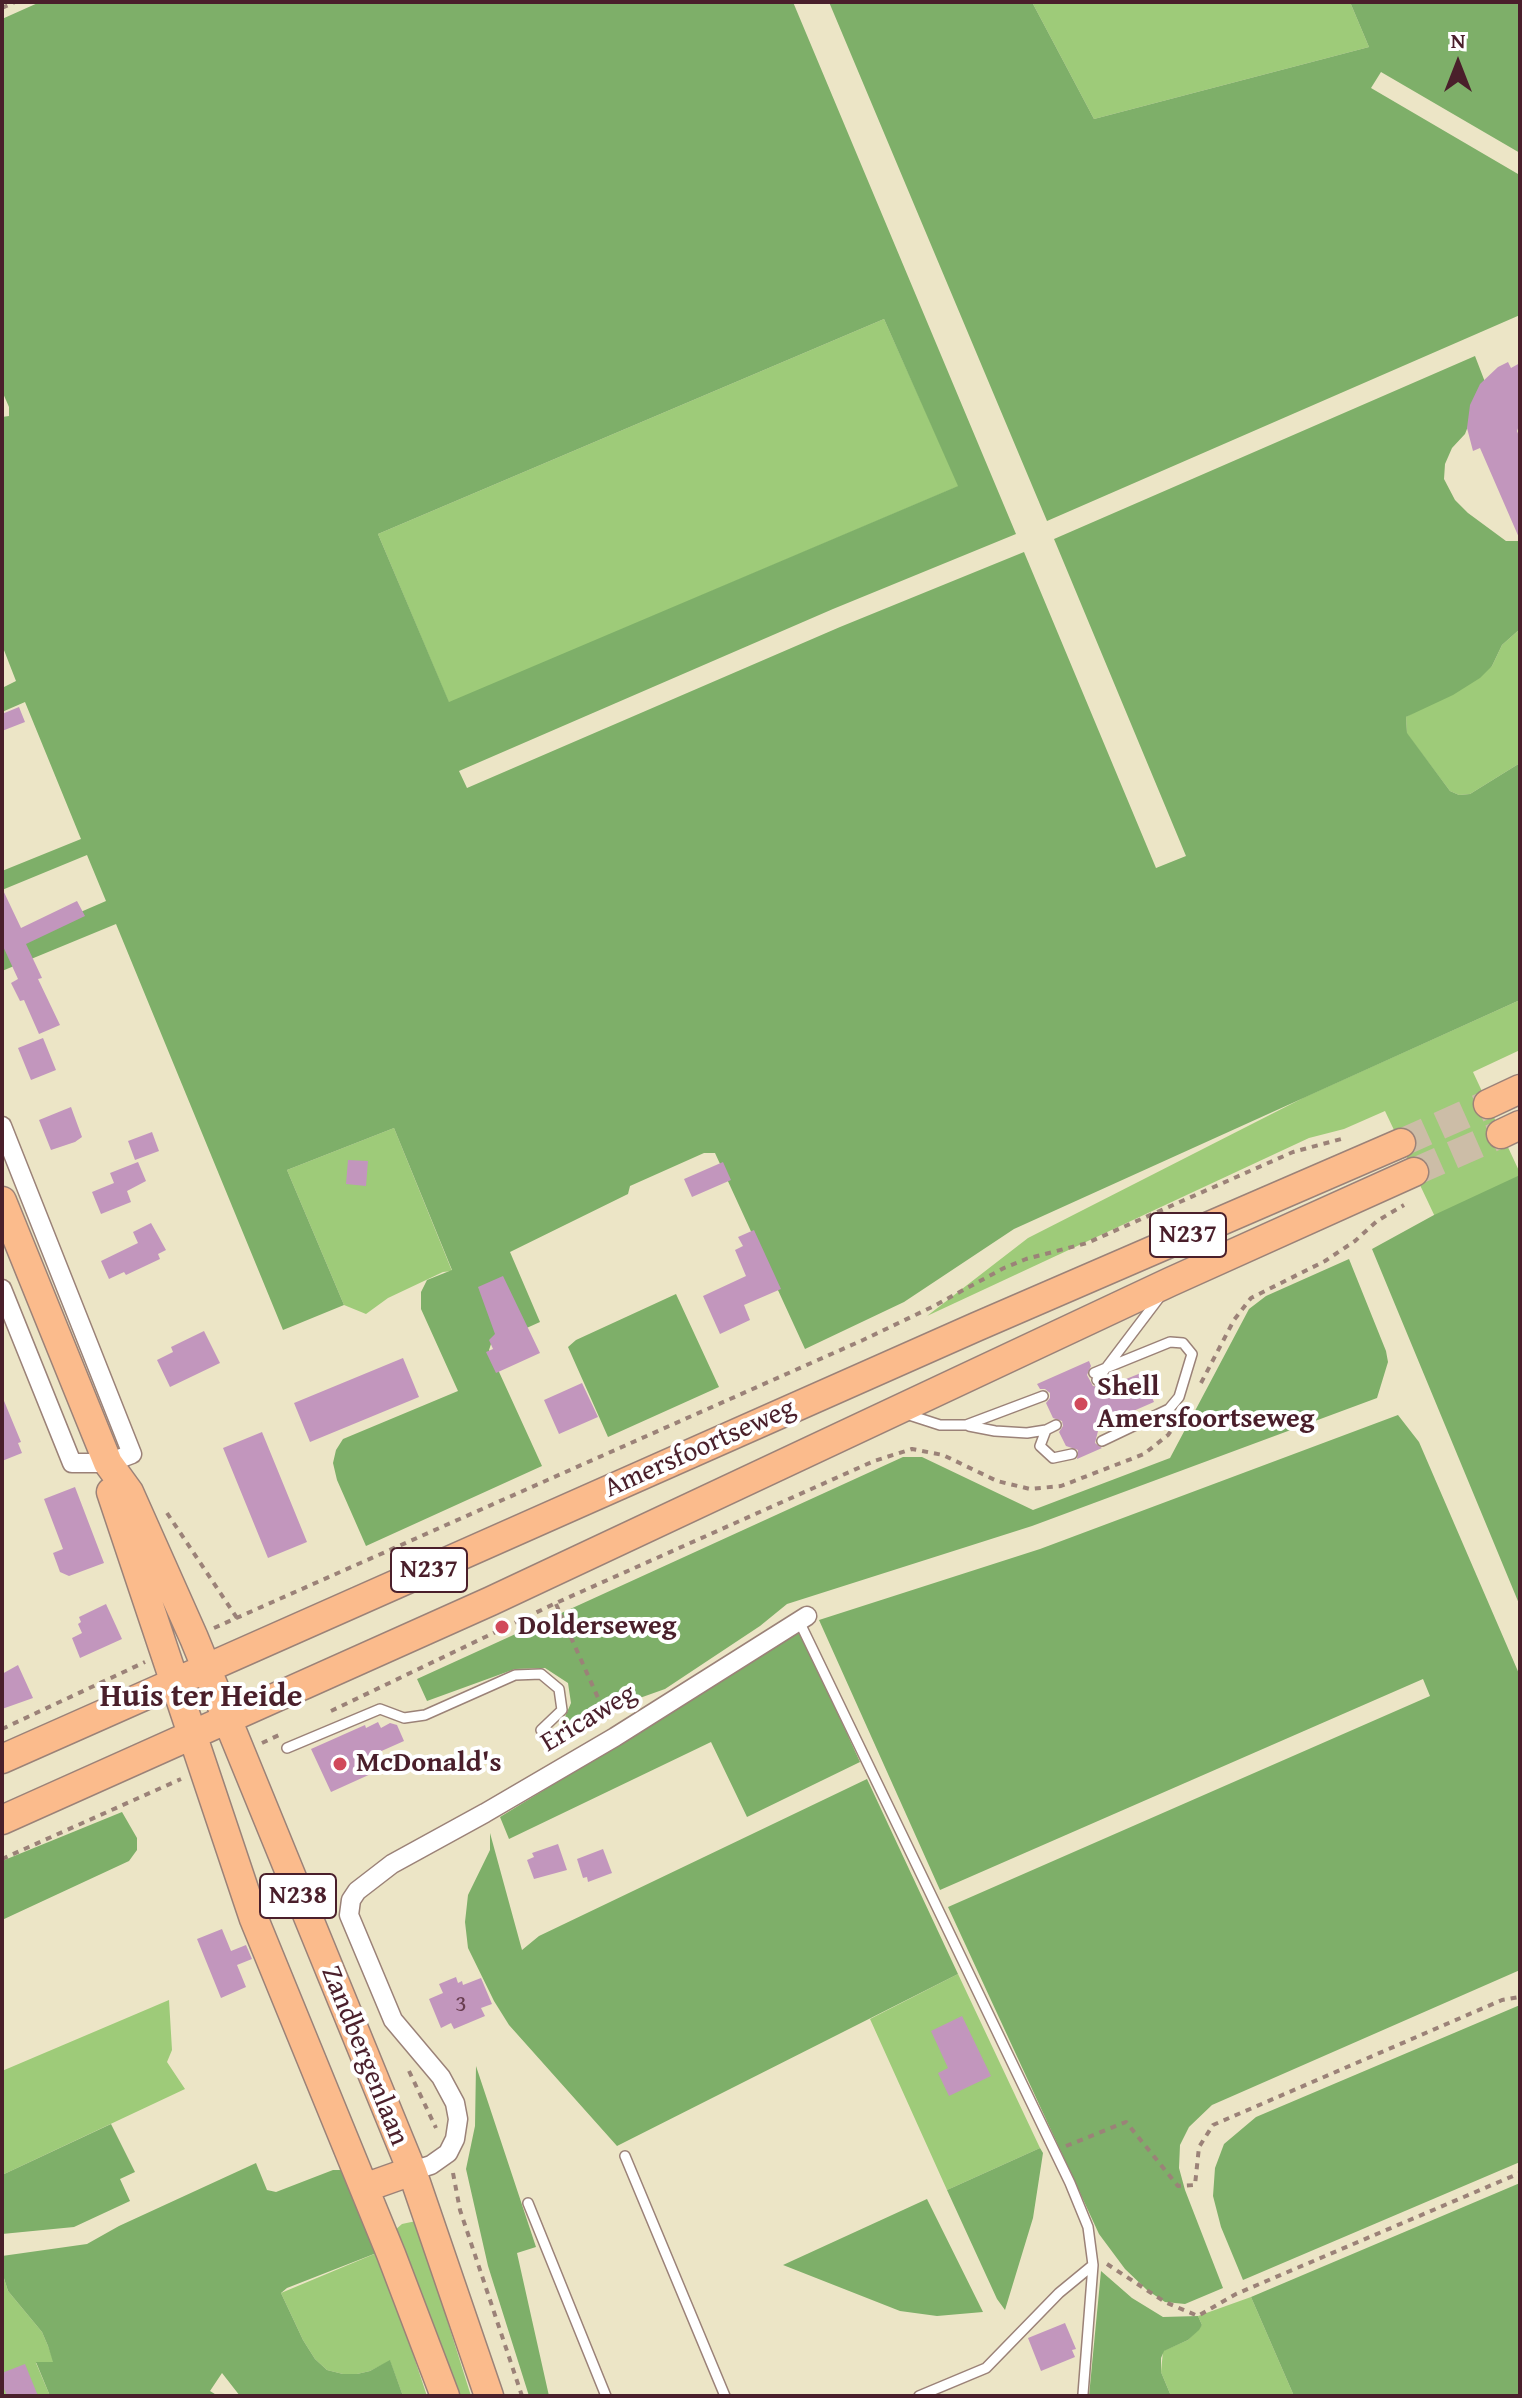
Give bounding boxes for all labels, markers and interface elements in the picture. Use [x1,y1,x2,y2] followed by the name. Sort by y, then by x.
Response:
[1418,24,1498,104] north arrow
[1451,24,1465,56] text: N
[1150,1213,1226,1257] road number: N237
[1097,1371,1314,1437] place label: Shell Amersfoortseweg
[599,1392,801,1506] street label: Amersfoortseweg
[1072,1395,1090,1413] marker: Shell Amersfoortseweg
[391,1548,467,1592] road number: N237
[518,1610,676,1644] place label: Dolderseweg
[493,1618,511,1636] marker: Dolderseweg
[535,1678,643,1760] street label: Ericaweg
[100,1679,302,1717] district label: Huis ter Heide
[356,1747,502,1781] place label: McDonald's
[331,1755,349,1773] marker: McDonald's
[260,1874,336,1918] road number: N238
[313,1961,415,2151] street label: Zandbergenlaan
[455,1991,467,2019] house number: 3

